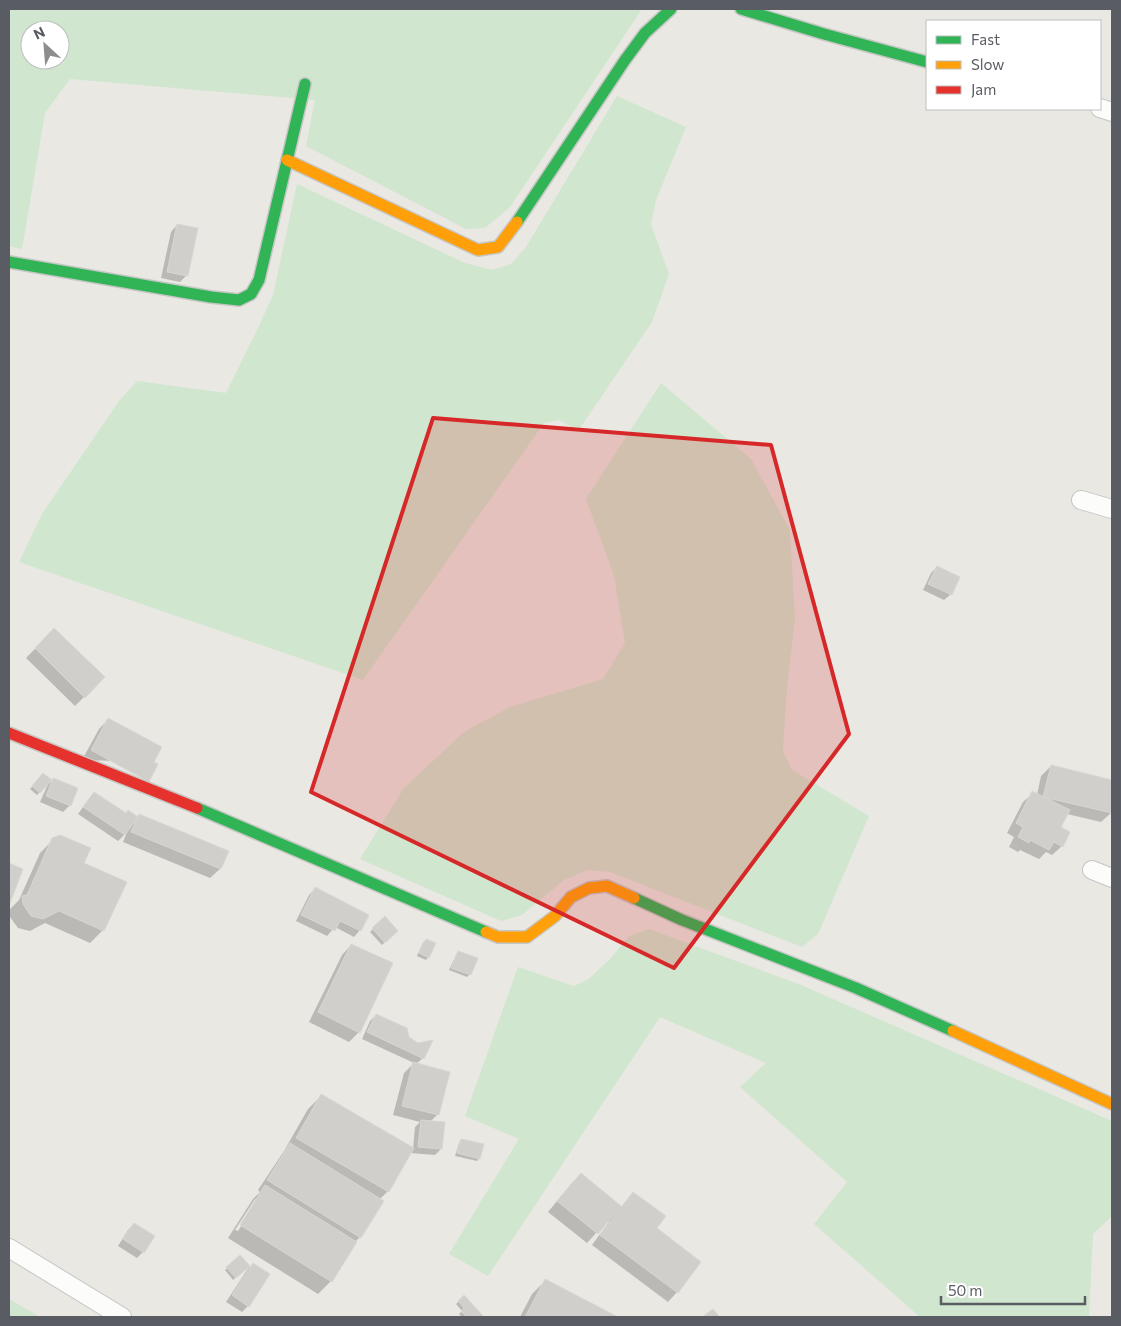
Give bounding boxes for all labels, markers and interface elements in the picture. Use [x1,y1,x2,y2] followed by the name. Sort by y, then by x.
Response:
[20,20,70,70] north arrow
[926,20,1101,110] legend
[31,23,48,43] text: N
[971,30,1000,48] text: Fast
[971,55,1004,73] text: Slow
[971,80,996,98] text: Jam
[941,1274,1085,1306] scale bar
[948,1281,982,1299] text: 50 m

